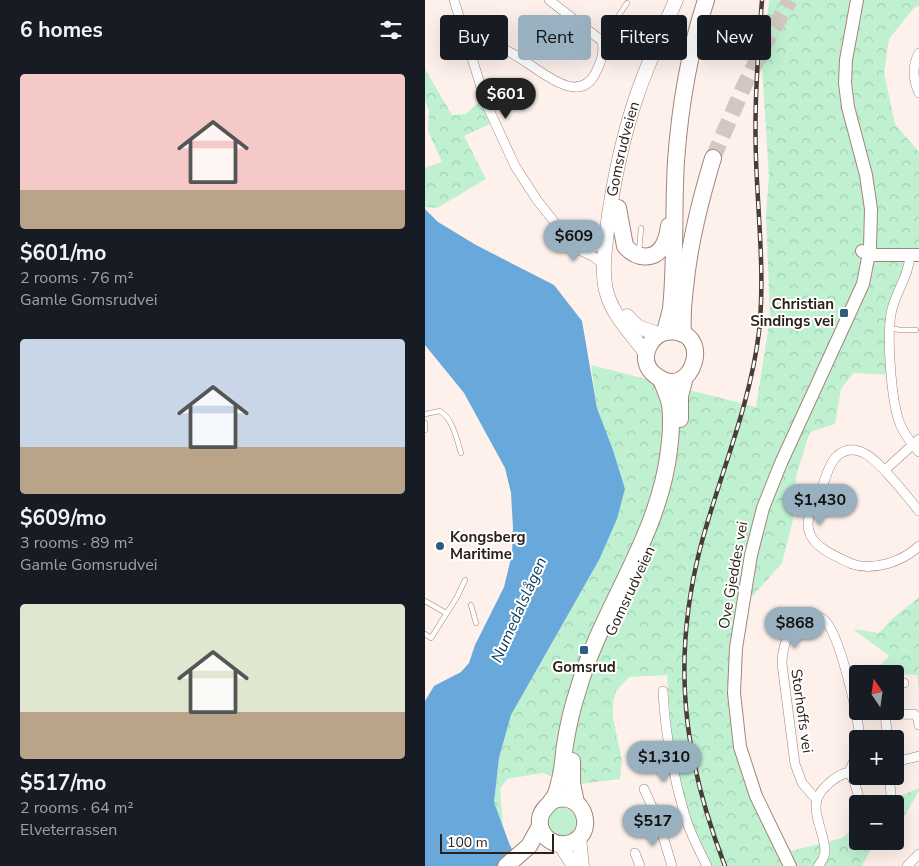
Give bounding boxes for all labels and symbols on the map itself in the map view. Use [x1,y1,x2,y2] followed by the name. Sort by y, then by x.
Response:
[476,78,536,120] pin: $601
[602,99,644,198] street label: Gomsrudveien
[544,220,604,262] pin: $609
[750,294,834,331] place label: Christian Sindings vei
[838,307,850,319] marker: Christian Sindings vei
[779,484,861,526] pin: $1,430
[714,520,752,630] street label: Ove Gjeddes vei
[450,527,526,564] place label: Kongsberg Maritime
[434,540,446,552] marker: Kongsberg Maritime
[600,543,660,639] street label: Gomsrudveien
[486,554,552,666] water label: Numedalslågen
[765,606,825,649] pin: $868
[578,644,590,656] marker: Gomsrud
[552,657,616,677] place label: Gomsrud
[849,665,904,720] north arrow
[786,668,818,754] street label: Storhoffs vei
[623,740,705,783] pin: $1,310
[623,804,683,847] pin: $517
[440,831,554,854] scale bar

